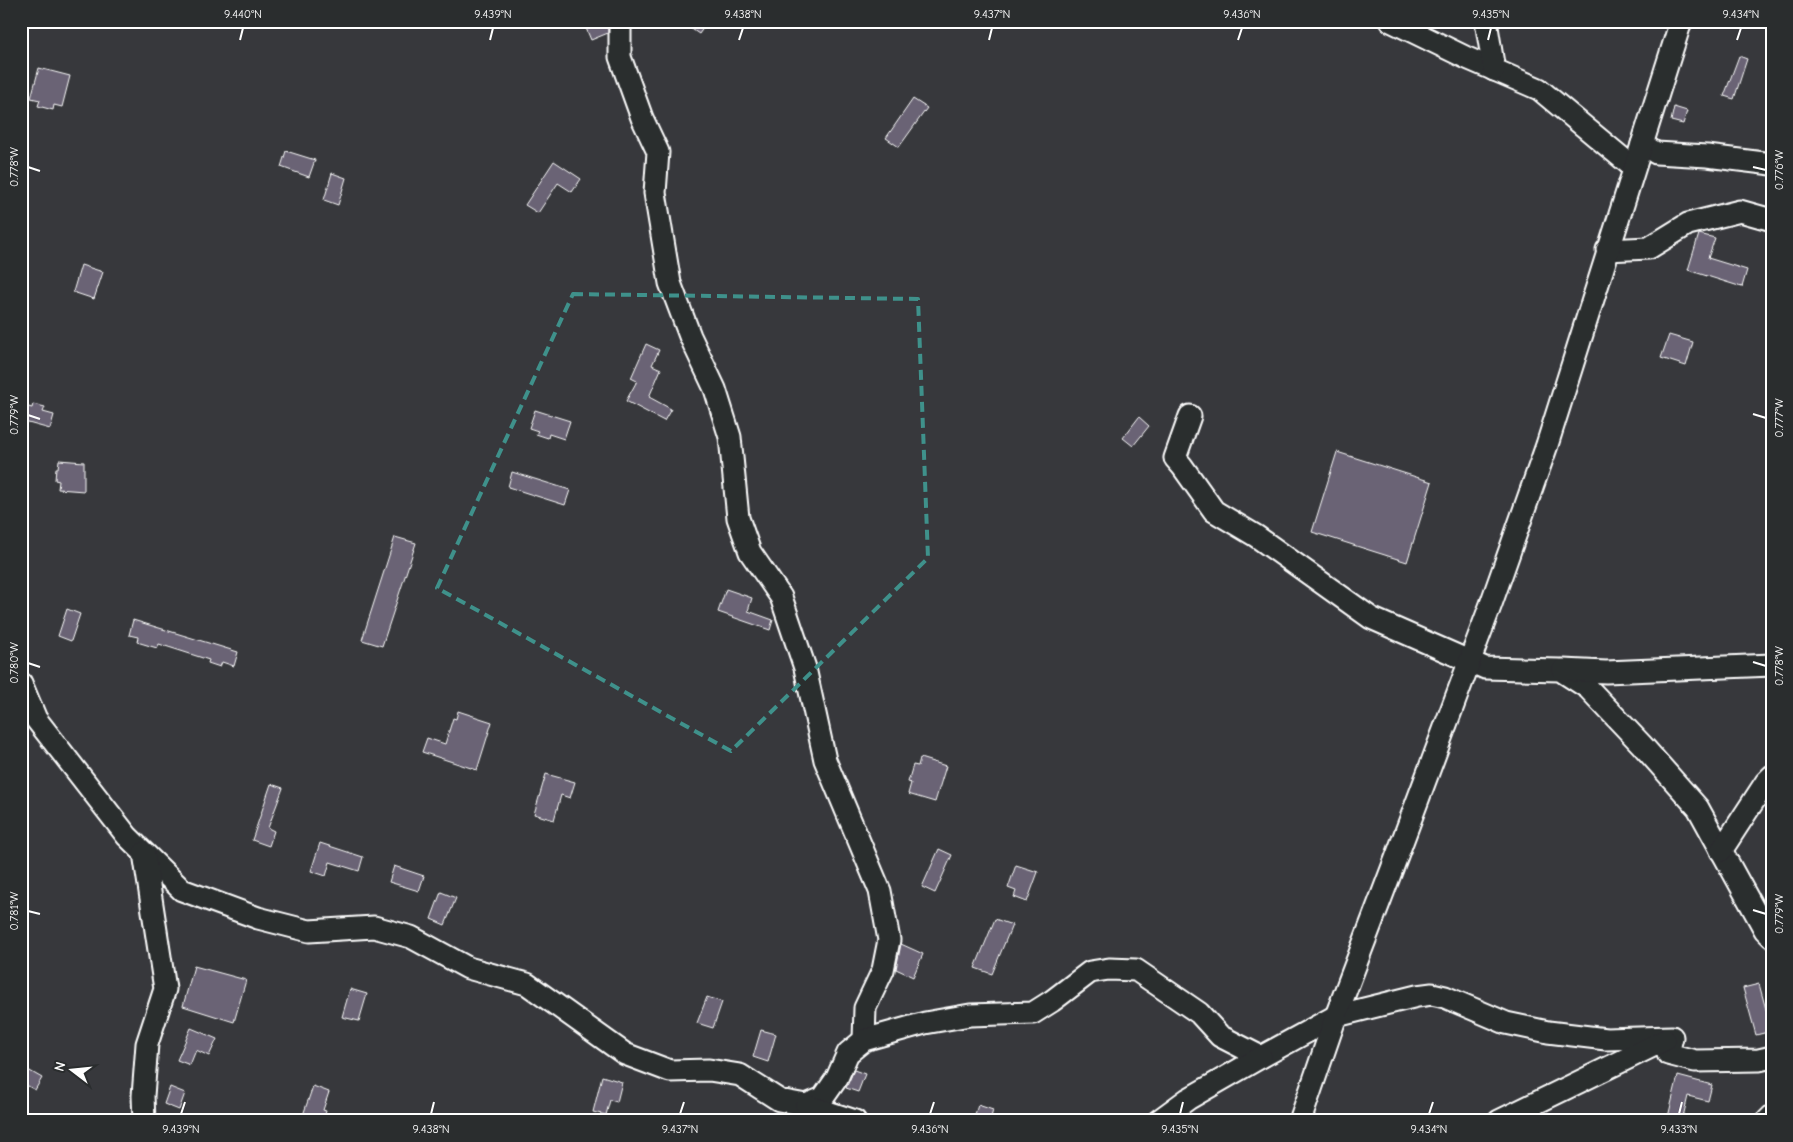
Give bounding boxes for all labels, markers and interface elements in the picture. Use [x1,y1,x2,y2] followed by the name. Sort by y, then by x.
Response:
[224,7,262,21] text: 9.440°N
[474,7,512,21] text: 9.439°N
[724,7,762,21] text: 9.438°N
[974,7,1010,21] text: 9.437°N
[1223,7,1261,21] text: 9.436°N
[1472,7,1510,21] text: 9.435°N
[1723,7,1759,21] text: 9.434°N
[7,146,21,187] text: 0.778°W
[1772,149,1786,190] text: 0.776°W
[7,394,21,435] text: 0.779°W
[1772,398,1786,438] text: 0.777°W
[7,642,21,684] text: 0.780°W
[1772,645,1786,686] text: 0.778°W
[7,891,21,931] text: 0.781°W
[1772,893,1786,934] text: 0.779°W
[48,1044,98,1094] north arrow
[51,1060,69,1073] text: N
[162,1122,200,1136] text: 9.439°N
[412,1122,450,1136] text: 9.438°N
[662,1122,698,1136] text: 9.437°N
[911,1122,949,1136] text: 9.436°N
[1161,1122,1199,1136] text: 9.435°N
[1411,1122,1447,1136] text: 9.434°N
[1660,1122,1698,1136] text: 9.433°N

